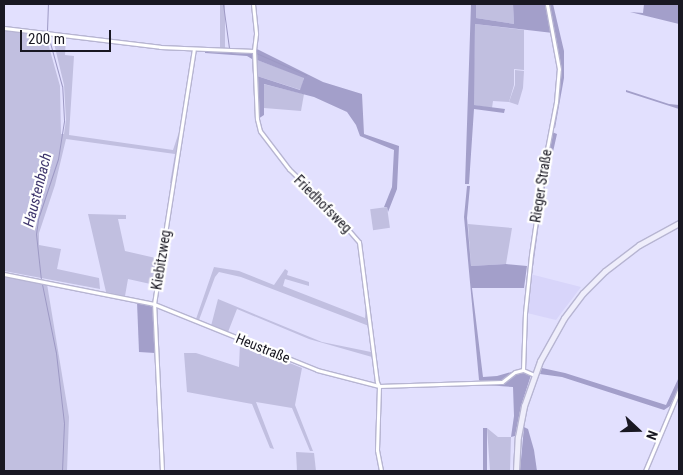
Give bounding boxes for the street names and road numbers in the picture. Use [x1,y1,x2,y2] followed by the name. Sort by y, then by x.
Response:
[527,148,555,224] street label: Rieger Straße
[291,172,355,236] street label: Friedhofsweg
[148,229,174,291] street label: Kiebitzweg
[233,330,293,366] street label: Heustraße

